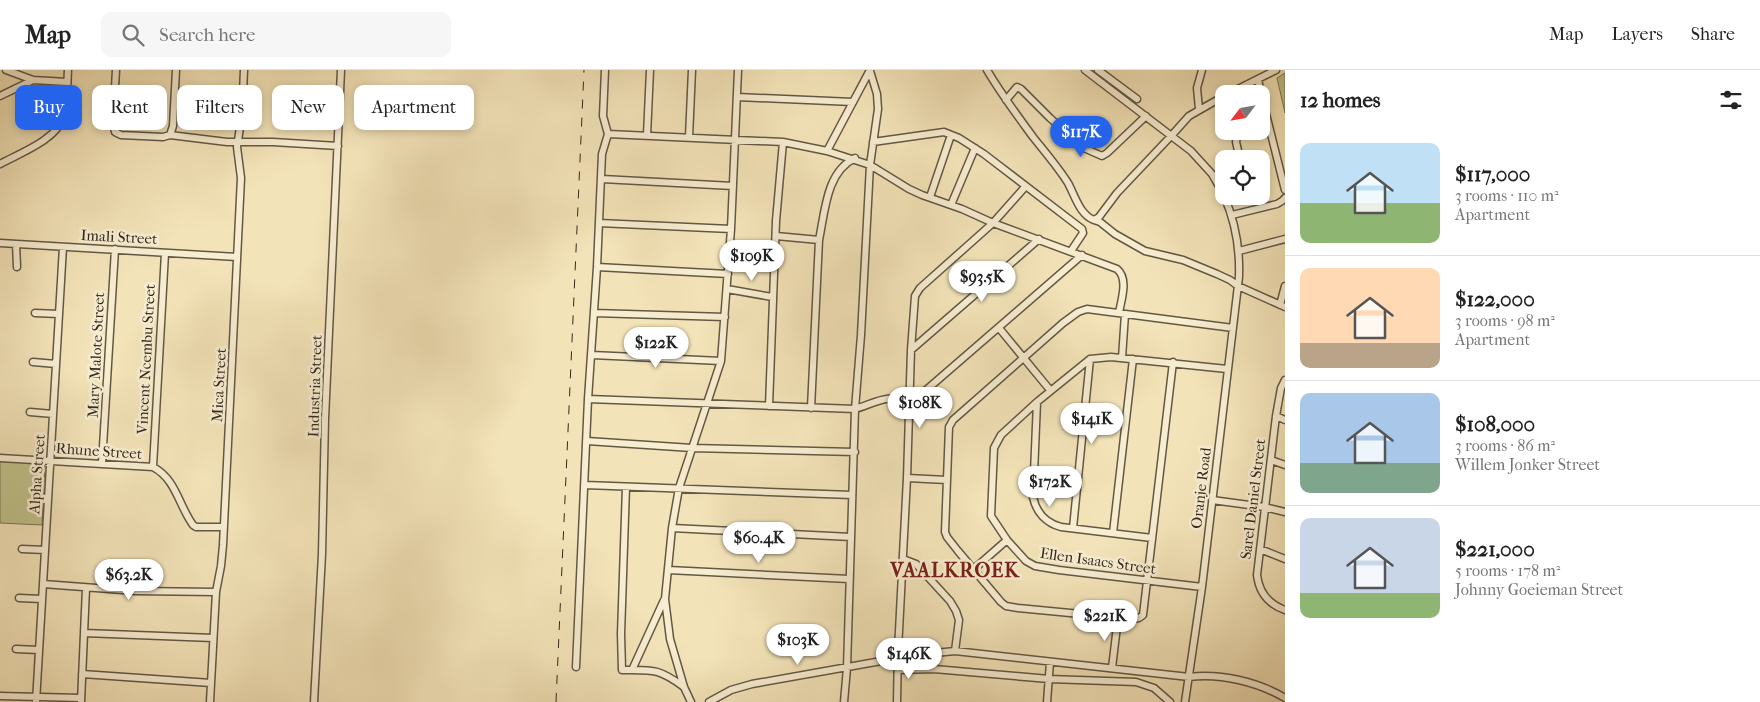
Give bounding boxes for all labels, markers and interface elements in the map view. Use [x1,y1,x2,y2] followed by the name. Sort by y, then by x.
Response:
[101,12,451,57] search box
[25,21,71,49] text: Map
[119,21,147,49] icon: search
[159,24,255,46] text: Search here
[1549,24,1583,45] text: Map
[1611,24,1663,45] text: Layers
[1691,24,1735,45] text: Share
[15,85,82,130] chip: Buy
[92,85,167,130] chip: Rent
[177,85,262,130] chip: Filters
[272,85,344,130] chip: New
[354,85,474,130] chip: Apartment
[1215,85,1270,140] north arrow
[1215,85,1270,205] map controls
[1717,86,1745,114] icon: filters
[1300,88,1381,112] text: 12 homes
[1046,116,1116,158] pin: $117K
[1061,122,1101,141] text: $117K
[1215,150,1270,205] button: locate
[1455,162,1530,186] text: $117,000
[1340,163,1400,223] icon: home
[1455,186,1559,205] text: 3 rooms · 110 m²
[1455,205,1530,224] text: Apartment
[80,226,158,248] street label: Imali Street
[717,240,787,282] pin: $109K
[730,246,774,265] text: $109K
[941,260,1023,303] pin: $93.5K
[960,267,1004,286] text: $93.5K
[133,283,159,436] street label: Vincent Ncembu Street
[1455,287,1535,311] text: $122,000
[1340,288,1400,348] icon: home
[84,291,108,418] street label: Mary Malote Street
[1455,311,1555,330] text: 3 rooms · 98 m²
[621,326,691,369] pin: $122K
[1455,330,1530,349] text: Apartment
[635,333,677,352] text: $122K
[304,334,326,438] street label: Industria Street
[208,347,230,423] street label: Mica Street
[885,386,955,429] pin: $108K
[899,393,941,412] text: $108K
[1057,402,1127,445] pin: $141K
[1071,409,1113,428] text: $141K
[1455,412,1535,436] text: $108,000
[1340,413,1400,473] icon: home
[25,433,49,516] street label: Alpha Street
[1455,436,1555,455] text: 3 rooms · 86 m²
[1237,437,1269,560] street label: Sarel Daniel Street
[55,439,143,463] street label: Rhune Street
[1187,446,1215,530] street label: Oranje Road
[1455,455,1600,474] text: Willem Jonker Street
[1015,466,1085,508] pin: $172K
[1029,472,1071,491] text: $172K
[718,522,800,564] pin: $60.4K
[734,528,784,547] text: $60.4K
[1455,537,1535,561] text: $221,000
[1340,538,1400,598] icon: home
[1039,544,1158,578] street label: Ellen Isaacs Street
[88,558,170,601] pin: $63.2K
[889,559,1020,582] district label: VAALKROEK
[1455,561,1560,580] text: 5 rooms · 178 m²
[106,565,152,584] text: $63.2K
[1455,580,1623,599] text: Johnny Goeieman Street
[1070,600,1140,642] pin: $221K
[1084,606,1126,625] text: $221K
[763,624,833,666] pin: $103K
[777,630,819,649] text: $103K
[874,638,944,680] pin: $146K
[887,644,931,663] text: $146K

